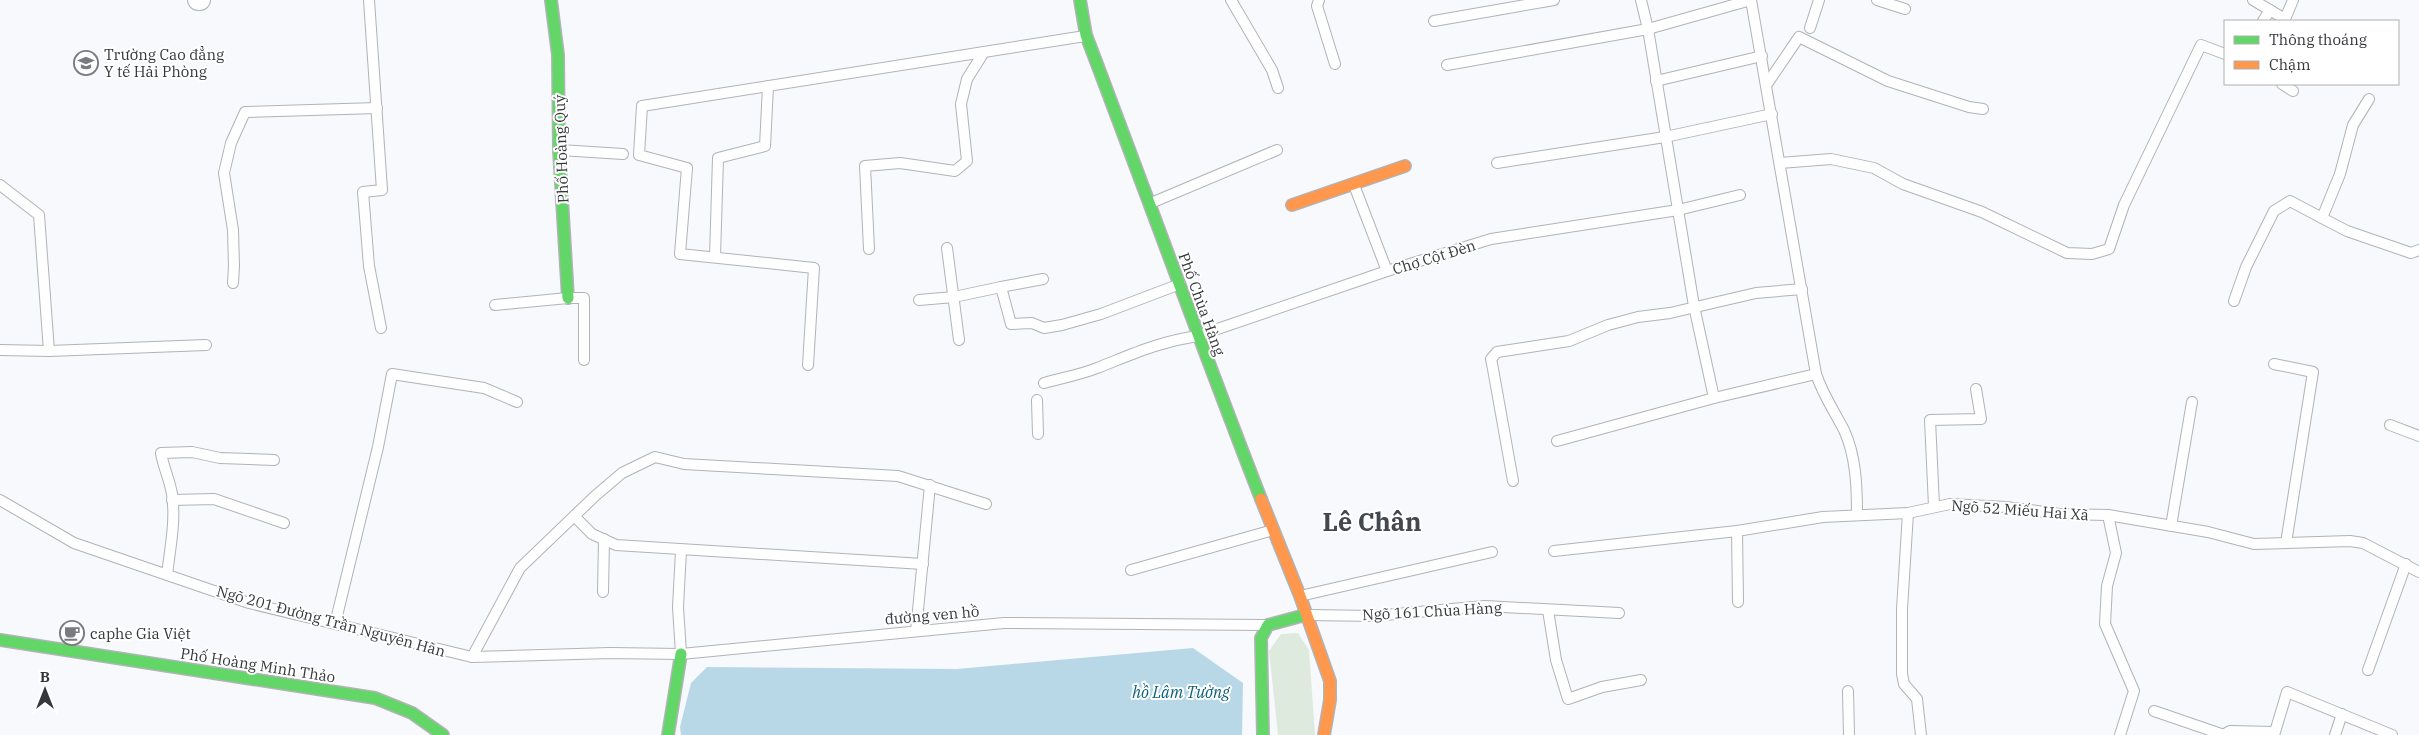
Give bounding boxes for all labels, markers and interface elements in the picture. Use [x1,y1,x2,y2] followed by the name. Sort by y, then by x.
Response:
[2224,20,2399,85] legend
[2269,30,2367,49] text: Thông thoáng
[104,45,224,81] place label: Trường Cao đẳng Y tế Hải Phòng
[73,50,99,76] school or university icon: Trường Cao đẳng Y tế Hải Phòng
[2269,55,2311,74] text: Chậm
[550,94,572,204] street label: Phố Hoàng Quý
[1390,235,1478,279] street label: Chợ Cột Đèn
[1175,250,1229,358] street label: Phố Chùa Hàng
[1951,496,2089,524] street label: Ngõ 52 Miếu Hai Xã
[1322,505,1422,538] district label: Lê Chân
[214,581,448,661] street label: Ngõ 201 Đường Trần Nguyên Hãn
[1362,598,1502,624] street label: Ngõ 161 Chùa Hàng
[884,601,980,629] street label: đường ven hồ
[59,620,85,646] cafe icon: caphe Gia Việt
[90,624,191,643] place label: caphe Gia Việt
[179,643,337,687] street label: Phố Hoàng Minh Thảo
[20,665,70,715] north arrow
[40,668,50,686] text: B
[1132,682,1230,702] water label: hồ Lâm Tường

